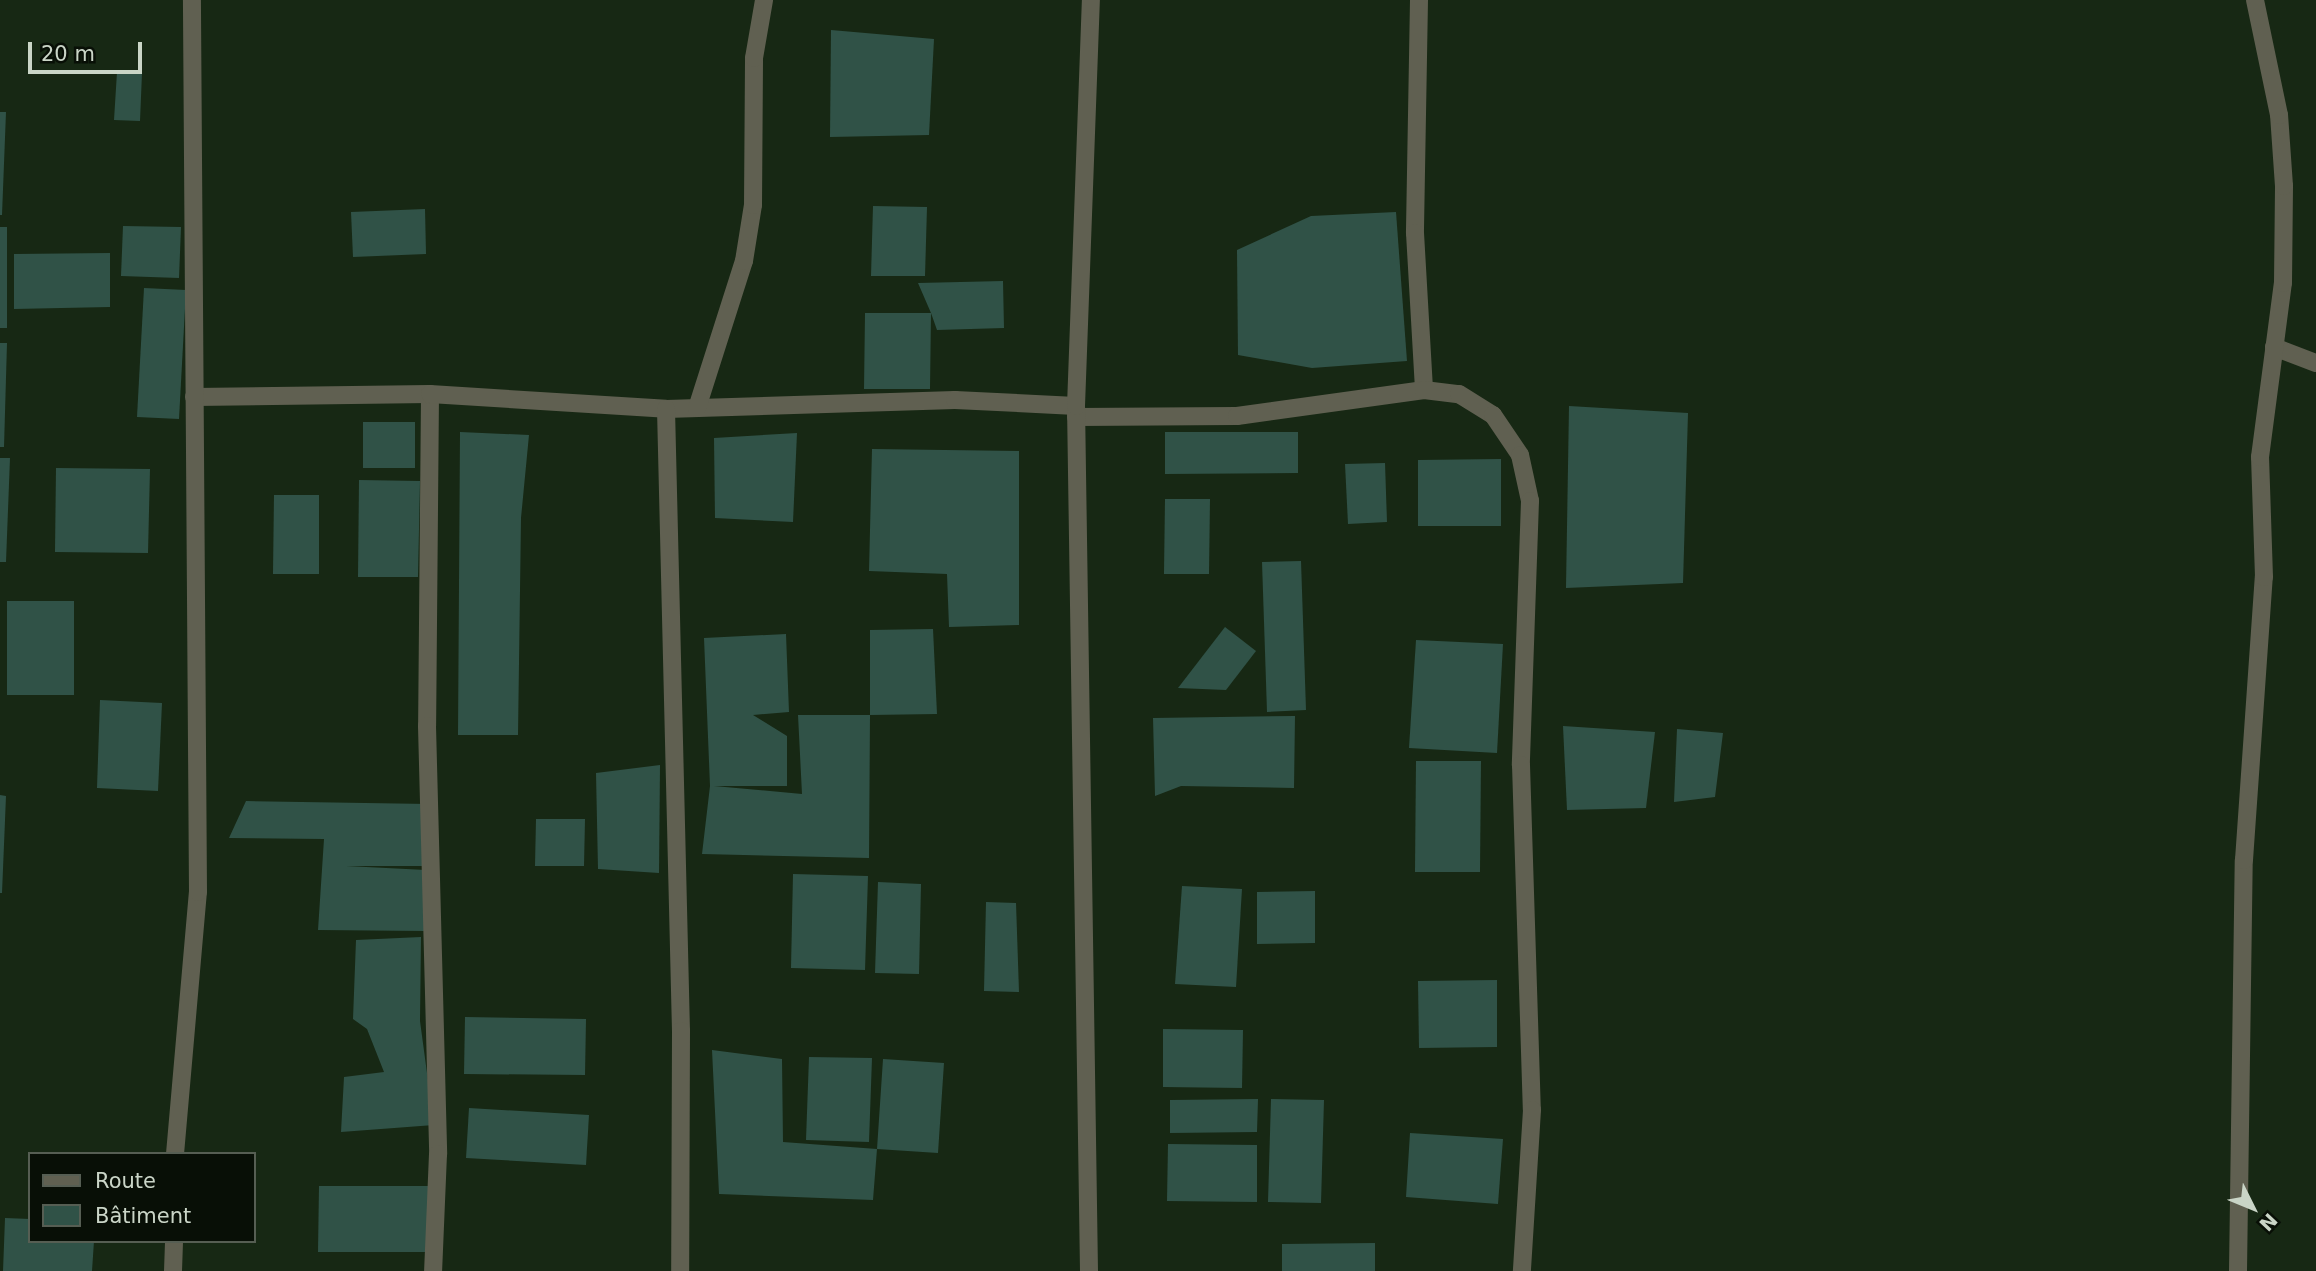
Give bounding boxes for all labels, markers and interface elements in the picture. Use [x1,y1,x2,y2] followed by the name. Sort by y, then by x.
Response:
[32,28,145,72] scale bar
[41,42,95,66] text: 20 m
[28,1152,256,1243] legend
[95,1169,156,1193] text: Route
[2218,1173,2288,1243] north arrow
[95,1204,191,1228] text: Bâtiment
[2255,1209,2282,1236] text: N

